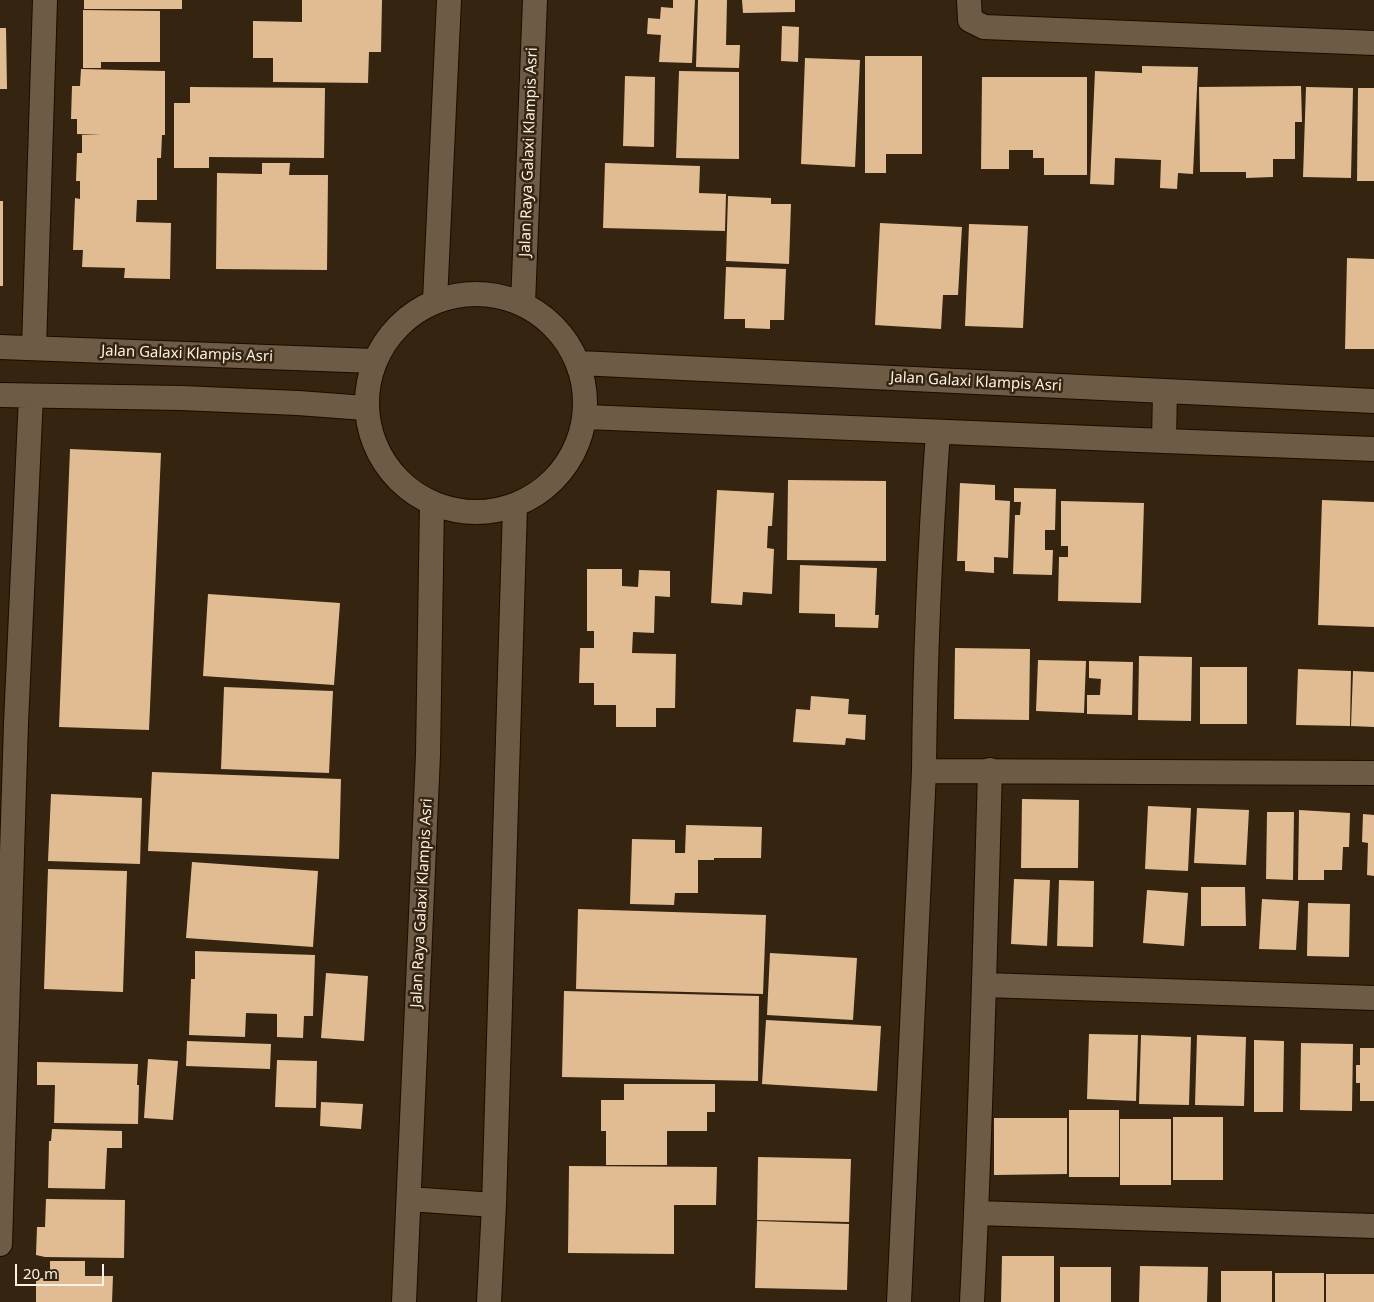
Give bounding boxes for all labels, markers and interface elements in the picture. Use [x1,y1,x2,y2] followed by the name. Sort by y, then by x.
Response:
[516,47,542,257] street label: Jalan Raya Galaxi Klampis Asri
[101,342,273,366] street label: Jalan Galaxi Klampis Asri
[890,369,1062,395] street label: Jalan Galaxi Klampis Asri
[408,798,436,1008] street label: Jalan Raya Galaxi Klampis Asri
[18,1254,106,1286] scale bar
[23,1263,58,1283] text: 20 m

